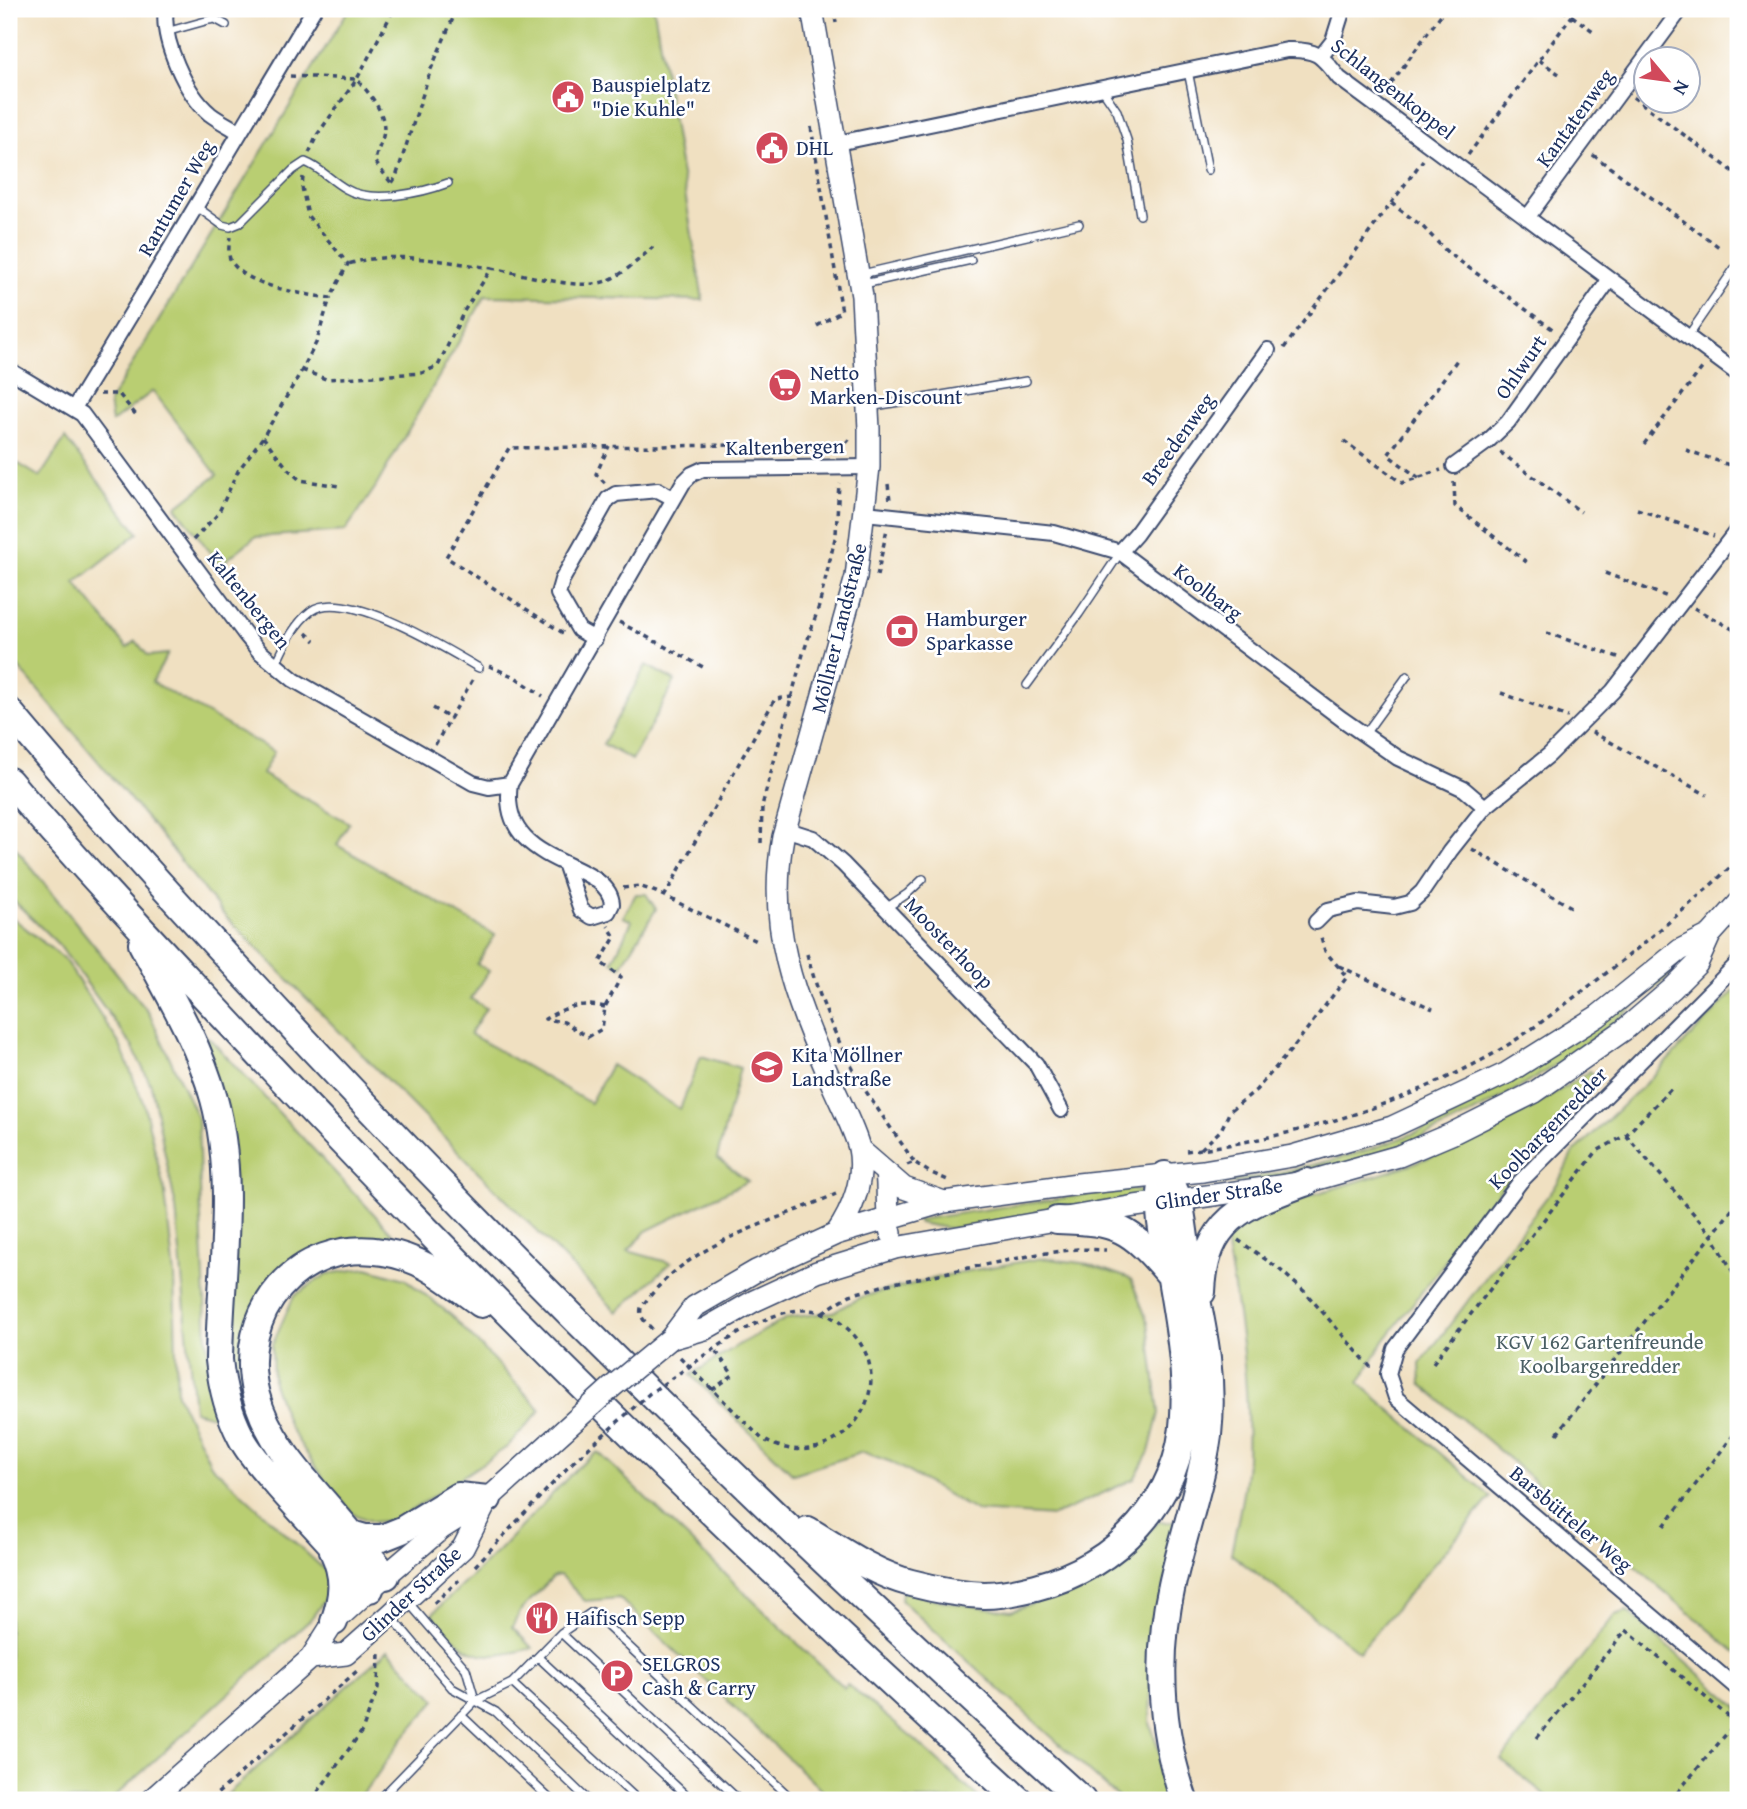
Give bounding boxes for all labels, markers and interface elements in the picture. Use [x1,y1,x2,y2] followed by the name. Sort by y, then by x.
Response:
[1325,30,1462,147] street label: Schlangenkoppel
[1632,46,1702,116] north arrow
[1528,61,1621,173] street label: Kantatenweg
[592,69,710,124] place label: Bauspielplatz "Die Kuhle"
[1666,76,1697,101] text: N
[549,78,587,116] public building icon: Bauspielplatz "Die Kuhle"
[753,129,791,167] public building icon: DHL
[796,132,833,163] place label: DHL
[130,133,222,262] street label: Rantumer Weg
[1487,328,1554,405] street label: Ohlwurt
[810,357,963,412] place label: Netto Marken-Discount
[766,366,804,404] supermarket icon: Netto Marken-Discount
[1133,386,1222,491] street label: Breedenweg
[725,430,845,463] street label: Kaltenbergen
[802,540,875,716] street label: Möllner Landstraße
[200,544,299,656] street label: Kaltenbergen
[1167,555,1250,628] street label: Koolbarg
[926,603,1027,658] place label: Hamburger Sparkasse
[883,612,921,650] bank icon: Hamburger Sparkasse
[897,890,1001,996] street label: Moosterhoop
[792,1039,903,1094] place label: Kita Möllner Landstraße
[748,1048,786,1086] school or university icon: Kita Möllner Landstraße
[1481,1059,1615,1196] street label: Koolbargenredder
[1153,1169,1285,1218] street label: Glinder Straße
[1496,1326,1704,1381] park label: KGV 162 Gartenfreunde Koolbargenredder
[1503,1458,1640,1580] street label: Barsbütteler Weg
[353,1538,468,1649] street label: Glinder Straße
[523,1599,561,1637] restaurant icon: Haifisch Sepp
[566,1602,685,1633] place label: Haifisch Sepp
[642,1648,757,1703] place label: SELGROS Cash & Carry
[598,1657,636,1695] parking icon: SELGROS Cash & Carry

